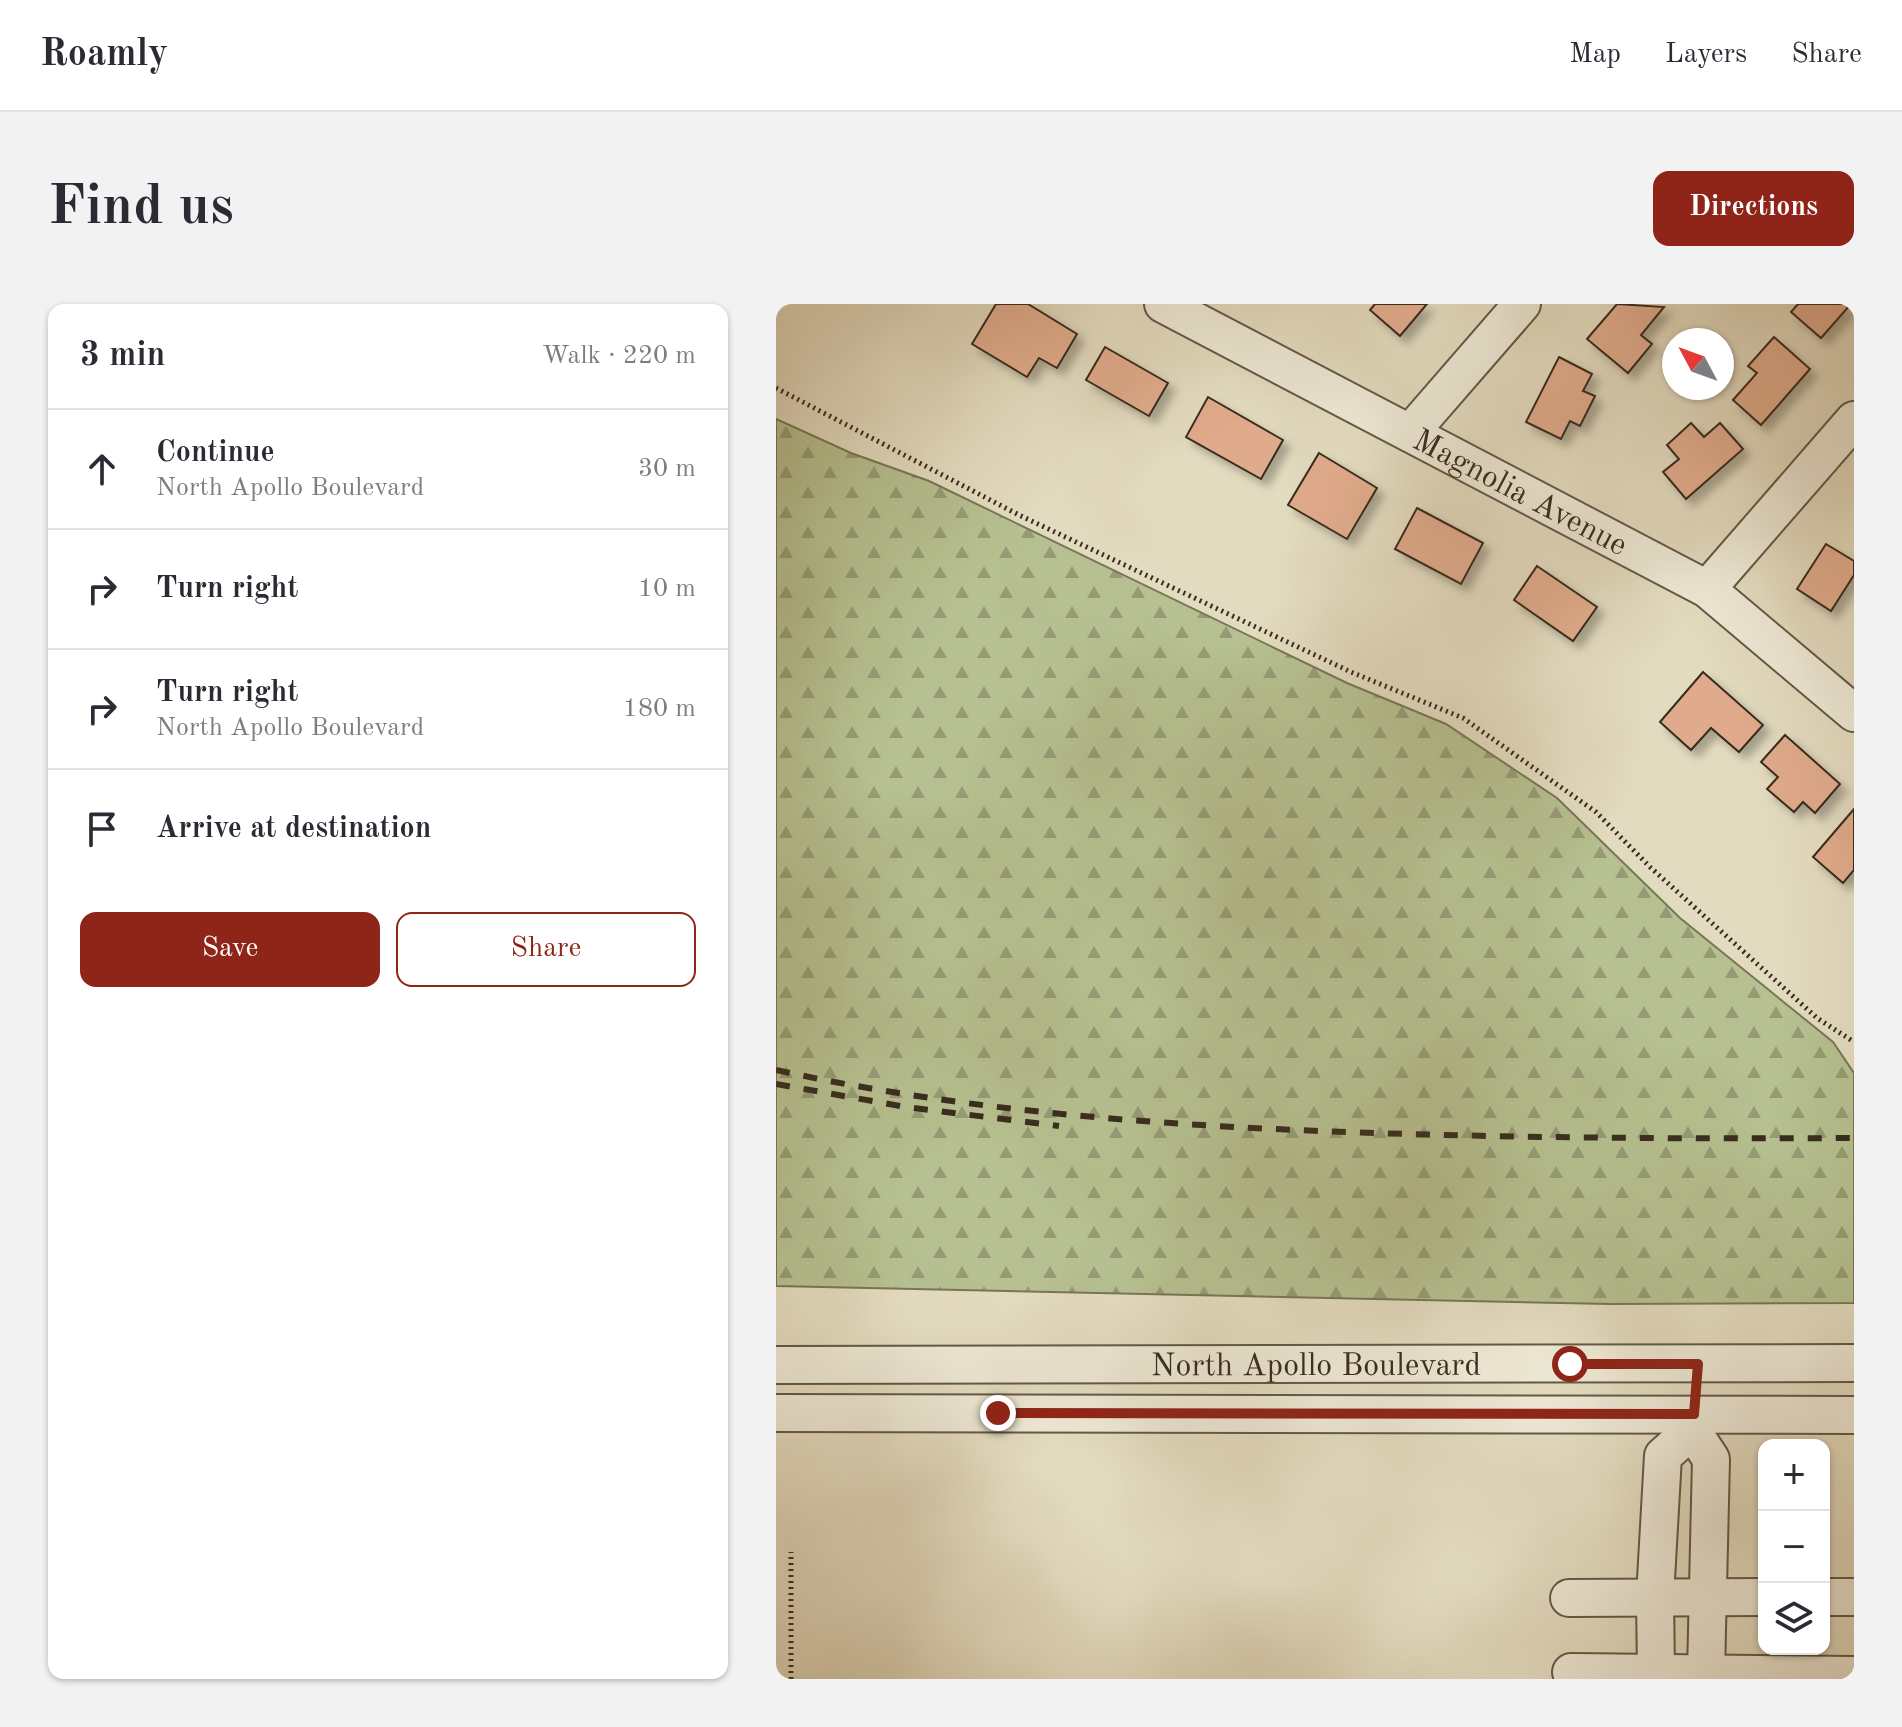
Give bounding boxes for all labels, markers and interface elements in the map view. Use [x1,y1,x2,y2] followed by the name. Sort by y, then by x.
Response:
[40,36,168,74] text: Roamly
[1569,41,1621,69] text: Map
[1665,41,1747,69] text: Layers
[1791,41,1862,69] text: Share
[1653,171,1854,246] button: Directions
[48,180,234,236] text: Find us
[1662,328,1734,400] north arrow
[80,339,165,373] text: 3 min
[542,343,696,369] text: Walk · 220 m
[1407,425,1632,563] street label: Magnolia Avenue
[156,438,275,468] text: Continue
[80,447,124,491] icon: ahead
[638,456,696,482] text: 30 m
[156,475,424,501] text: North Apollo Boulevard
[80,567,124,611] icon: right
[156,574,298,604] text: Turn right
[638,576,696,602] text: 10 m
[156,678,298,708] text: Turn right
[80,687,124,731] icon: right
[623,696,696,722] text: 180 m
[156,715,424,741] text: North Apollo Boulevard
[80,807,124,851] icon: arrive
[156,814,431,844] text: Arrive at destination
[80,912,380,987] button: Save
[396,912,696,987] button: Share
[1552,1346,1588,1382] route start
[1151,1351,1481,1383] street label: North Apollo Boulevard
[980,1395,1016,1431] route end
[1758,1439,1830,1655] map controls
[1758,1439,1830,1511] button: +
[1758,1511,1830,1583] button: −
[1758,1583,1830,1655] button: layers

